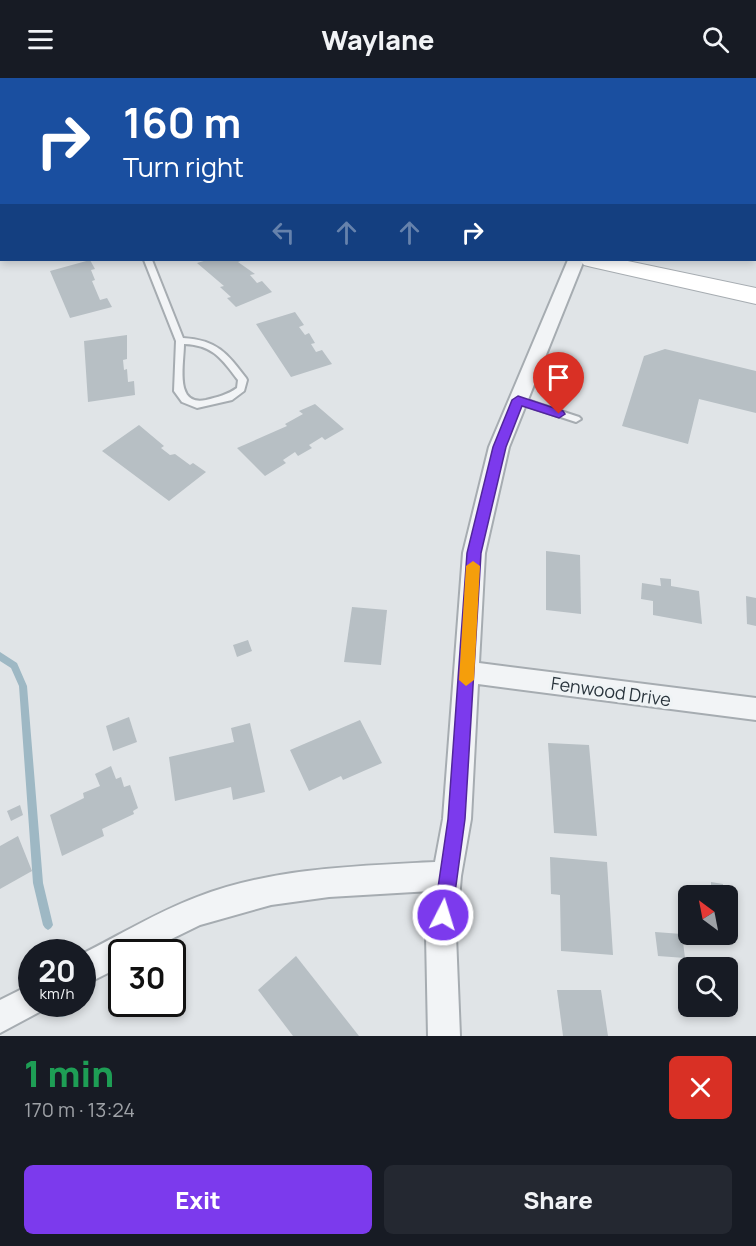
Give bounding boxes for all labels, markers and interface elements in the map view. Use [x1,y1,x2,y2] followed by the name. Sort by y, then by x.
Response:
[322,21,434,58] text: Waylane
[24,23,57,56] icon: menu
[699,23,732,56] icon: search
[123,93,241,151] text: 160 m
[24,102,102,180] icon: right
[123,148,244,185] text: Turn right
[267,216,300,249] icon: left
[330,216,363,249] icon: ahead
[393,216,426,249] icon: ahead
[456,216,489,249] icon: right
[533,352,584,414] pin
[542,361,575,394] icon: arrive
[550,671,673,711] street label: Fenwood Drive
[411,883,475,947] position arrow
[678,885,738,945] north arrow
[678,885,738,1017] map controls
[108,939,186,1017] speed limit sign: 30
[38,950,76,991] text: 20
[678,957,738,1017] button: search
[40,983,74,1004] text: km/h
[24,1049,114,1098] text: 1 min
[669,1056,732,1119] button: close
[24,1096,135,1123] text: 170 m · 13:24
[24,1165,372,1234] button: Exit
[384,1165,732,1234] button: Share

